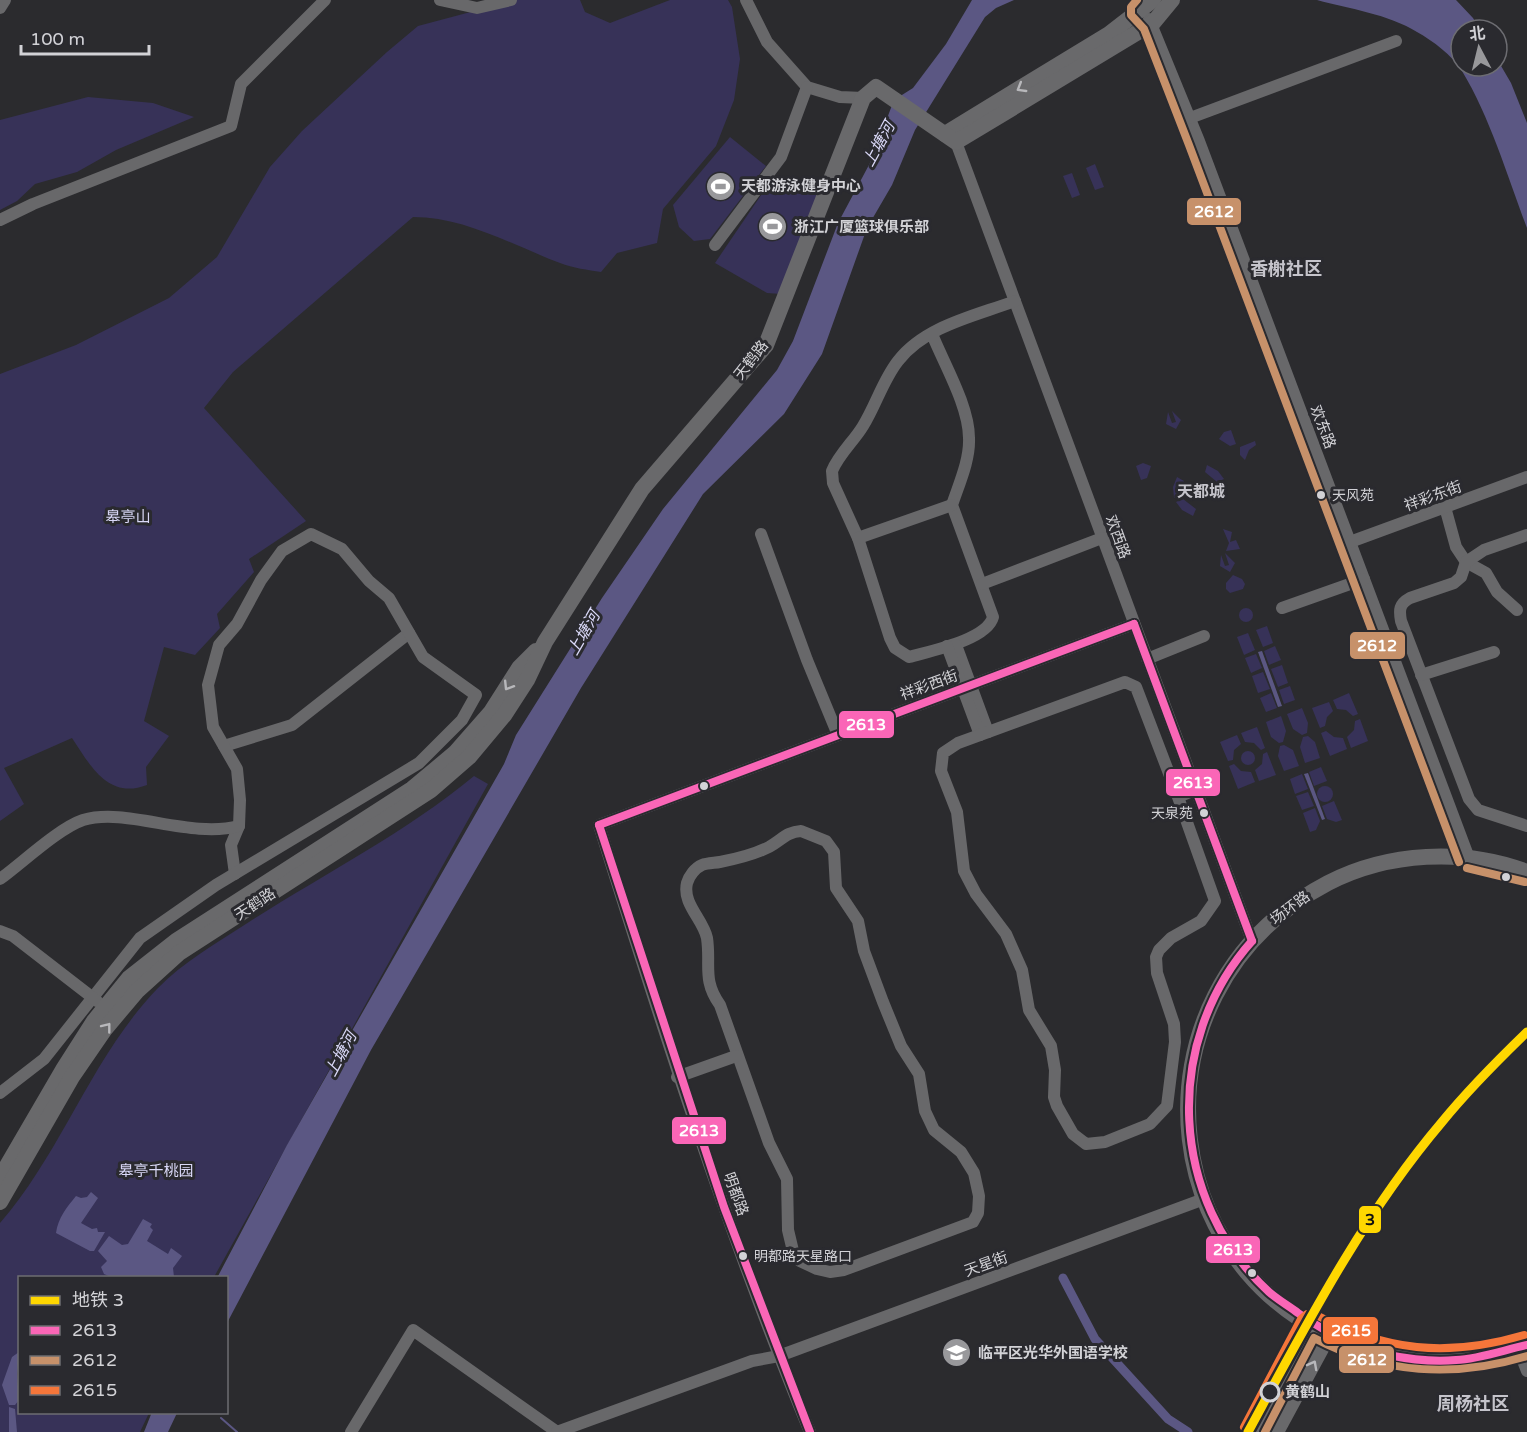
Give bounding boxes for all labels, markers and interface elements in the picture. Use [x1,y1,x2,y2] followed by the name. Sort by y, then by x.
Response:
[21,18,148,56] scale bar
[1449,18,1509,78] north arrow
[1468,23,1486,45] text: 北
[30,28,85,50] text: 100 m
[1017,80,1027,92] one-way arrow
[859,116,901,170] water label: 上塘河
[704,170,736,202] sports icon: 天都游泳健身中心
[741,177,861,195] place label: 天都游泳健身中心
[1186,197,1242,226] line badge: 2612
[1194,202,1234,222] text: 2612
[757,211,789,243] sports icon: 浙江广厦篮球俱乐部
[794,218,929,236] place label: 浙江广厦篮球俱乐部
[1250,258,1322,280] district label: 香榭社区
[730,337,772,383] street label: 天鹤路
[1307,403,1339,451] street label: 欢东路
[1402,477,1464,515] street label: 祥彩东街
[1177,482,1225,502] district label: 天都城
[1332,487,1374,504] place label: 天风苑
[1315,489,1327,501] marker: 天风苑
[105,508,151,526] park label: 皋亭山
[1102,513,1134,561] street label: 欢西路
[563,605,606,659] water label: 上塘河
[1349,631,1406,660] line badge: 2612
[1357,636,1397,656] text: 2612
[898,666,960,704] street label: 祥彩西街
[503,680,515,690] one-way arrow
[838,710,895,739] line badge: 2613
[846,715,886,735] text: 2613
[1165,768,1221,797] line badge: 2613
[1173,773,1213,793] text: 2613
[698,780,710,792] unlabelled marker
[1151,805,1193,822] place label: 天泉苑
[1198,807,1210,819] marker: 天泉苑
[1500,871,1512,883] unlabelled marker
[231,884,279,924] street label: 天鹤路
[1267,887,1313,929] street label: 场环路
[100,1023,111,1034] one-way arrow
[321,1025,363,1080] water label: 上塘河
[671,1116,727,1145] line badge: 2613
[679,1121,719,1141] text: 2613
[118,1162,194,1180] park label: 皋亭千桃园
[720,1170,752,1218] street label: 明都路
[1358,1205,1382,1234] line badge: 3
[1365,1210,1375,1230] text: 3
[1205,1235,1261,1264] line badge: 2613
[1213,1240,1253,1260] text: 2613
[754,1248,852,1265] place label: 明都路天星路口
[962,1248,1010,1280] street label: 天星街
[737,1250,749,1262] marker: 明都路天星路口
[1246,1267,1258,1279] unlabelled marker
[18,1276,228,1414] legend
[72,1289,124,1311] text: 地铁 3
[1322,1316,1379,1345] line badge: 2615
[72,1319,117,1341] text: 2613
[1331,1321,1371,1341] text: 2615
[941,1337,973,1369] school or university icon: 临平区光华外国语学校
[978,1344,1128,1362] place label: 临平区光华外国语学校
[1338,1345,1395,1374] line badge: 2612
[72,1349,117,1371] text: 2612
[1347,1350,1387,1370] text: 2612
[1306,1360,1317,1371] one-way arrow
[72,1379,117,1401] text: 2615
[1260,1382,1280,1402] marker: 黄鹤山
[1285,1383,1330,1401] place label: 黄鹤山
[1437,1393,1509,1415] district label: 周杨社区

